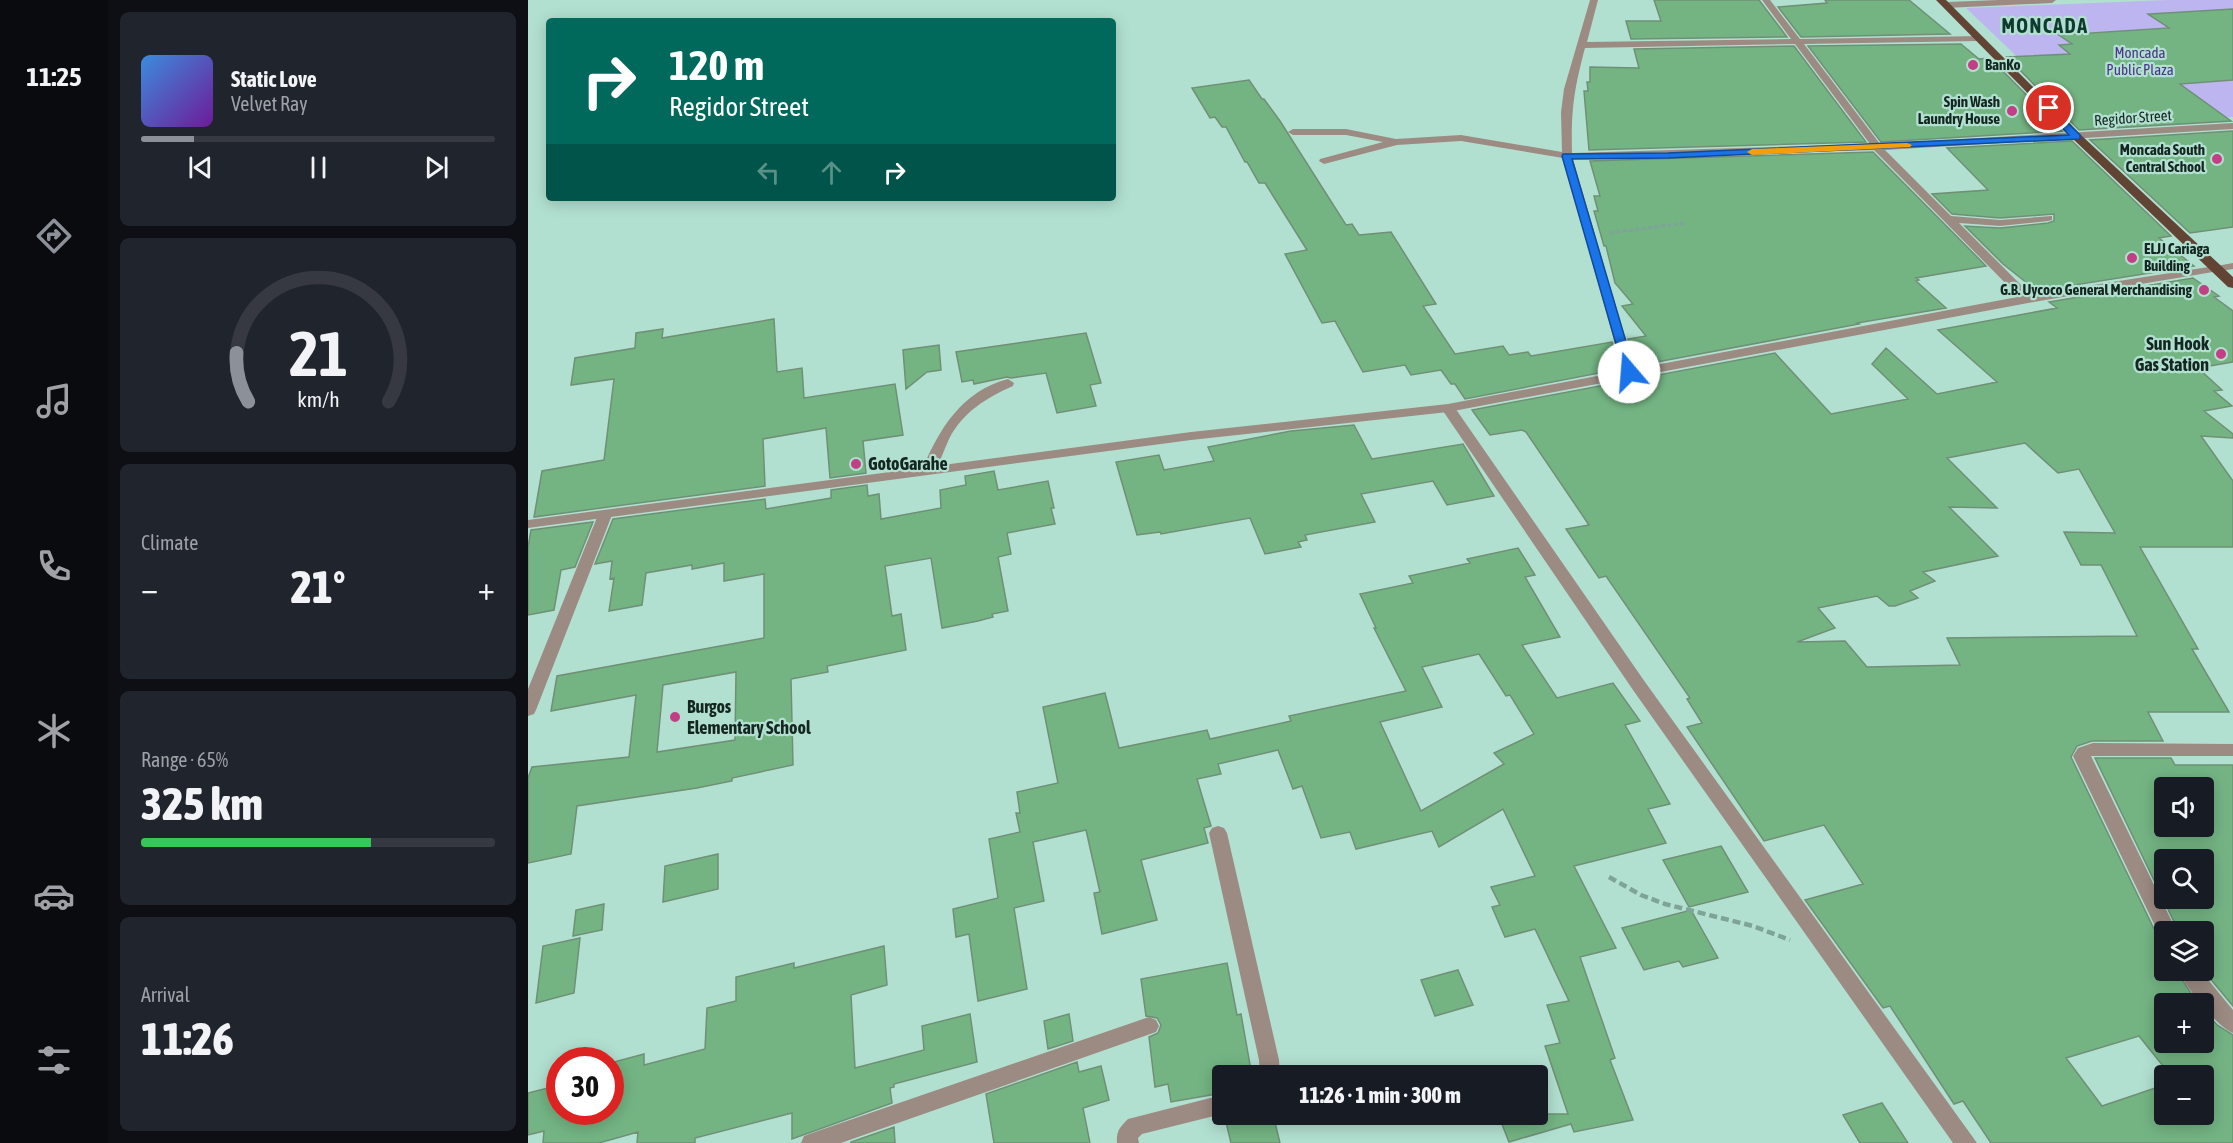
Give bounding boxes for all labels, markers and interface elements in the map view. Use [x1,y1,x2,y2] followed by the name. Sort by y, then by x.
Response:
[2001,14,2089,37] district label: MONCADA
[669,41,764,89] text: 120 m
[570,42,648,120] icon: right
[2106,44,2174,78] park label: Moncada Public Plaza
[1985,56,2020,73] place label: BanKo
[1966,58,1980,72] marker: BanKo
[26,61,82,92] text: 11:25
[231,66,317,92] text: Static Love
[2023,82,2074,133] pin
[669,91,809,122] text: Regidor Street
[2032,91,2065,124] icon: arrive
[231,92,308,115] text: Velvet Ray
[1918,93,2000,127] place label: Spin Wash Laundry House
[2005,104,2019,118] marker: Spin Wash Laundry House
[2094,106,2172,129] street label: Regidor Street
[2120,141,2206,175] place label: Moncada South Central School
[184,151,217,184] icon: previous
[302,151,335,184] icon: pause
[420,151,453,184] icon: next
[2210,152,2224,166] marker: Moncada South Central School
[752,156,785,189] icon: left
[815,156,848,189] icon: ahead
[878,156,911,189] icon: right
[33,215,75,257] icon: directions
[2144,240,2210,274] place label: ELJJ Cariaga Building
[2125,251,2139,265] marker: ELJJ Cariaga Building
[2000,281,2193,298] place label: G.B. Uycoco General Merchandising
[2197,283,2211,297] marker: G.B. Uycoco General Merchandising
[289,318,347,389] text: 21
[2135,333,2210,375] place label: Sun Hook Gas Station
[1597,340,1661,404] position arrow
[2214,347,2228,361] marker: Sun Hook Gas Station
[33,380,75,422] icon: music
[297,388,339,413] text: km/h
[868,453,948,474] place label: GotoGarahe
[849,457,863,471] marker: GotoGarahe
[141,531,198,554] text: Climate
[33,545,75,587] icon: phone
[291,561,345,613] text: 21°
[141,569,158,607] text: −
[478,569,495,607] text: +
[687,696,811,738] place label: Burgos Elementary School
[33,710,75,752] icon: climate
[668,710,682,724] marker: Burgos Elementary School
[141,748,228,771] text: Range · 65%
[2154,777,2214,1125] map controls
[2154,777,2214,837] button: sound
[141,778,263,830] text: 325 km
[2154,849,2214,909] button: search
[33,875,75,917] icon: car
[2154,921,2214,981] button: layers
[141,983,190,1006] text: Arrival
[2154,993,2214,1053] button: +
[141,1013,234,1065] text: 11:26
[33,1039,75,1081] icon: filters
[546,1047,624,1125] speed limit sign: 30
[2154,1065,2214,1125] button: −
[1299,1082,1461,1108] text: 11:26 · 1 min · 300 m

